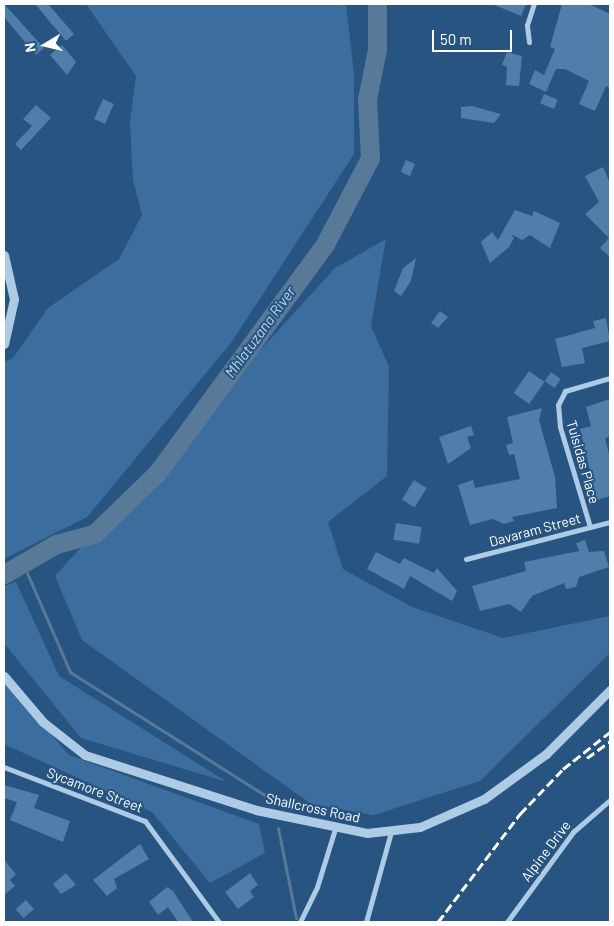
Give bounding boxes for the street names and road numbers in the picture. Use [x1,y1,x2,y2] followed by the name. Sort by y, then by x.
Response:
[563,418,603,506] street label: Tulsidas Place
[487,510,583,550] street label: Davaram Street
[45,764,145,816] street label: Sycamore Street
[264,790,362,826] street label: Shallcross Road
[518,817,574,885] street label: Alpine Drive

